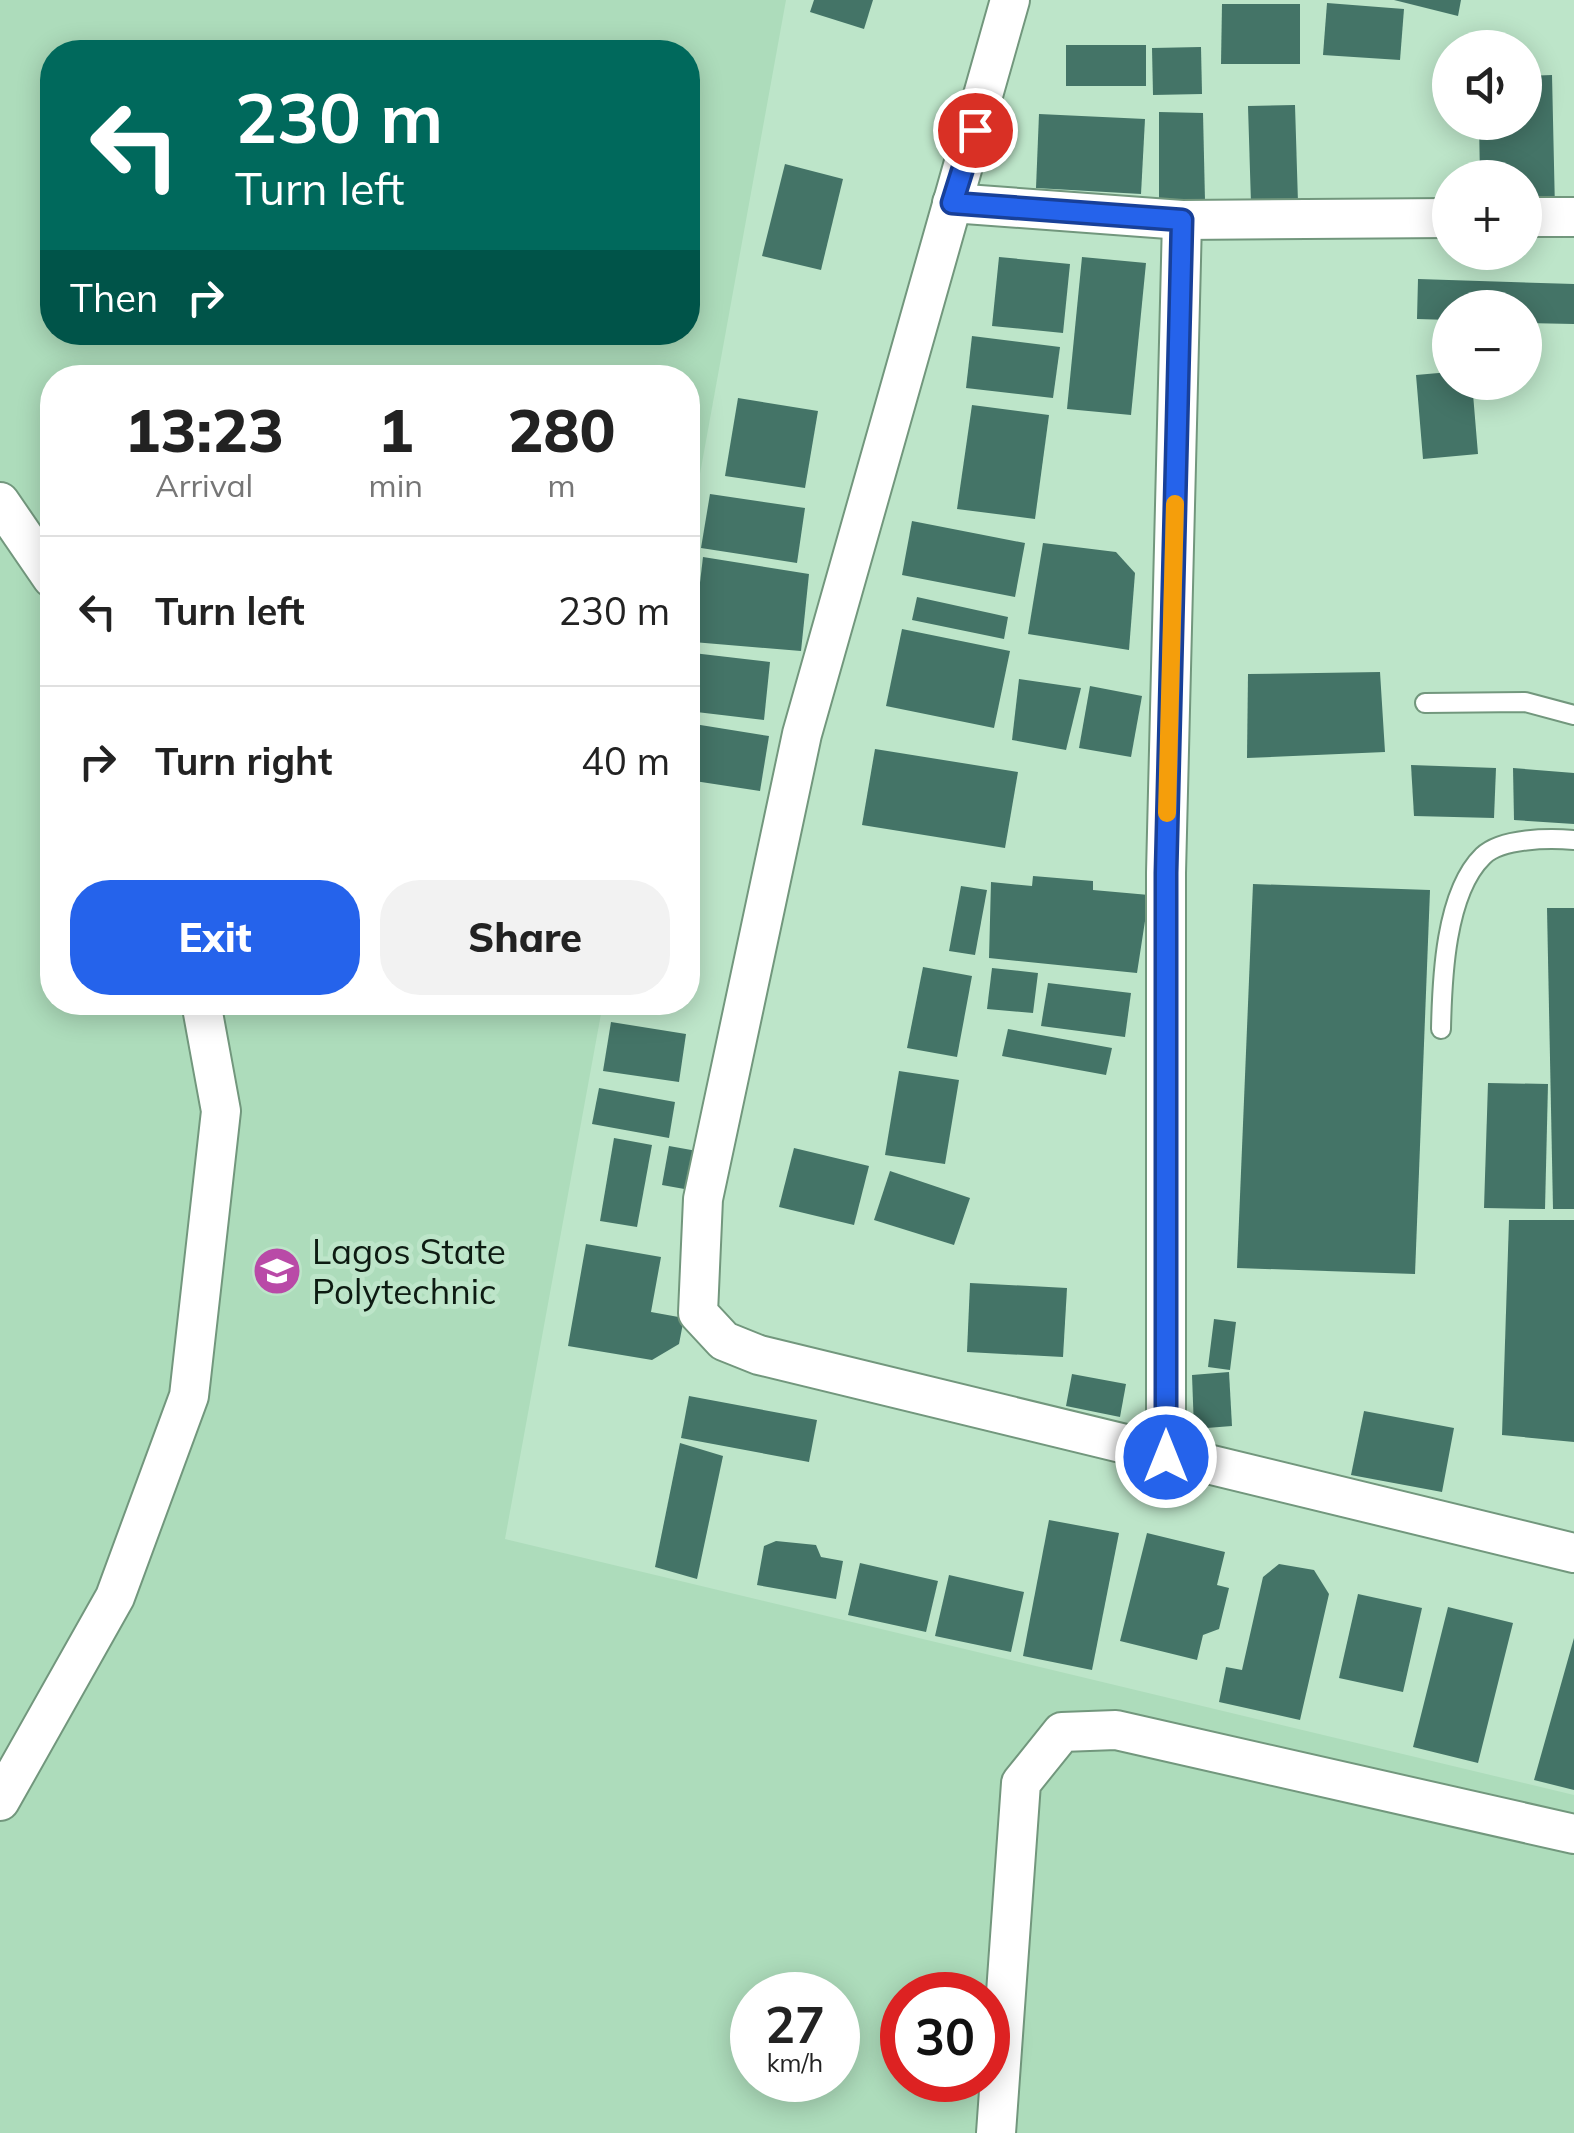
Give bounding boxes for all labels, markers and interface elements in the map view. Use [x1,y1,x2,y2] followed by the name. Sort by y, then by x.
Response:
[1432,30,1542,400] map controls
[1432,30,1542,140] button: sound
[235,73,443,161] text: 230 m
[70,80,200,210] icon: left
[933,88,1018,173] pin
[948,103,1003,158] icon: arrive
[235,160,404,216] text: Turn left
[1432,160,1542,270] button: +
[178,270,233,325] icon: right
[70,274,158,322] text: Then
[1432,290,1542,400] button: −
[124,392,284,467] text: 13:23
[378,392,414,467] text: 1
[507,392,615,467] text: 280
[155,465,253,505] text: Arrival
[369,465,423,505] text: min
[547,465,576,505] text: m
[70,584,125,639] icon: left
[155,587,305,635] text: Turn left
[558,587,670,635] text: 230 m
[70,734,125,789] icon: right
[155,737,332,785] text: Turn right
[581,737,670,785] text: 40 m
[70,880,360,995] button: Exit
[380,880,670,995] button: Share
[312,1229,506,1313] place label: Lagos State Polytechnic
[251,1245,303,1297] school or university icon: Lagos State Polytechnic
[1114,1405,1218,1509] position arrow
[880,1972,1010,2102] speed limit sign: 30
[765,1993,825,2056] text: 27
[767,2047,823,2078] text: km/h

